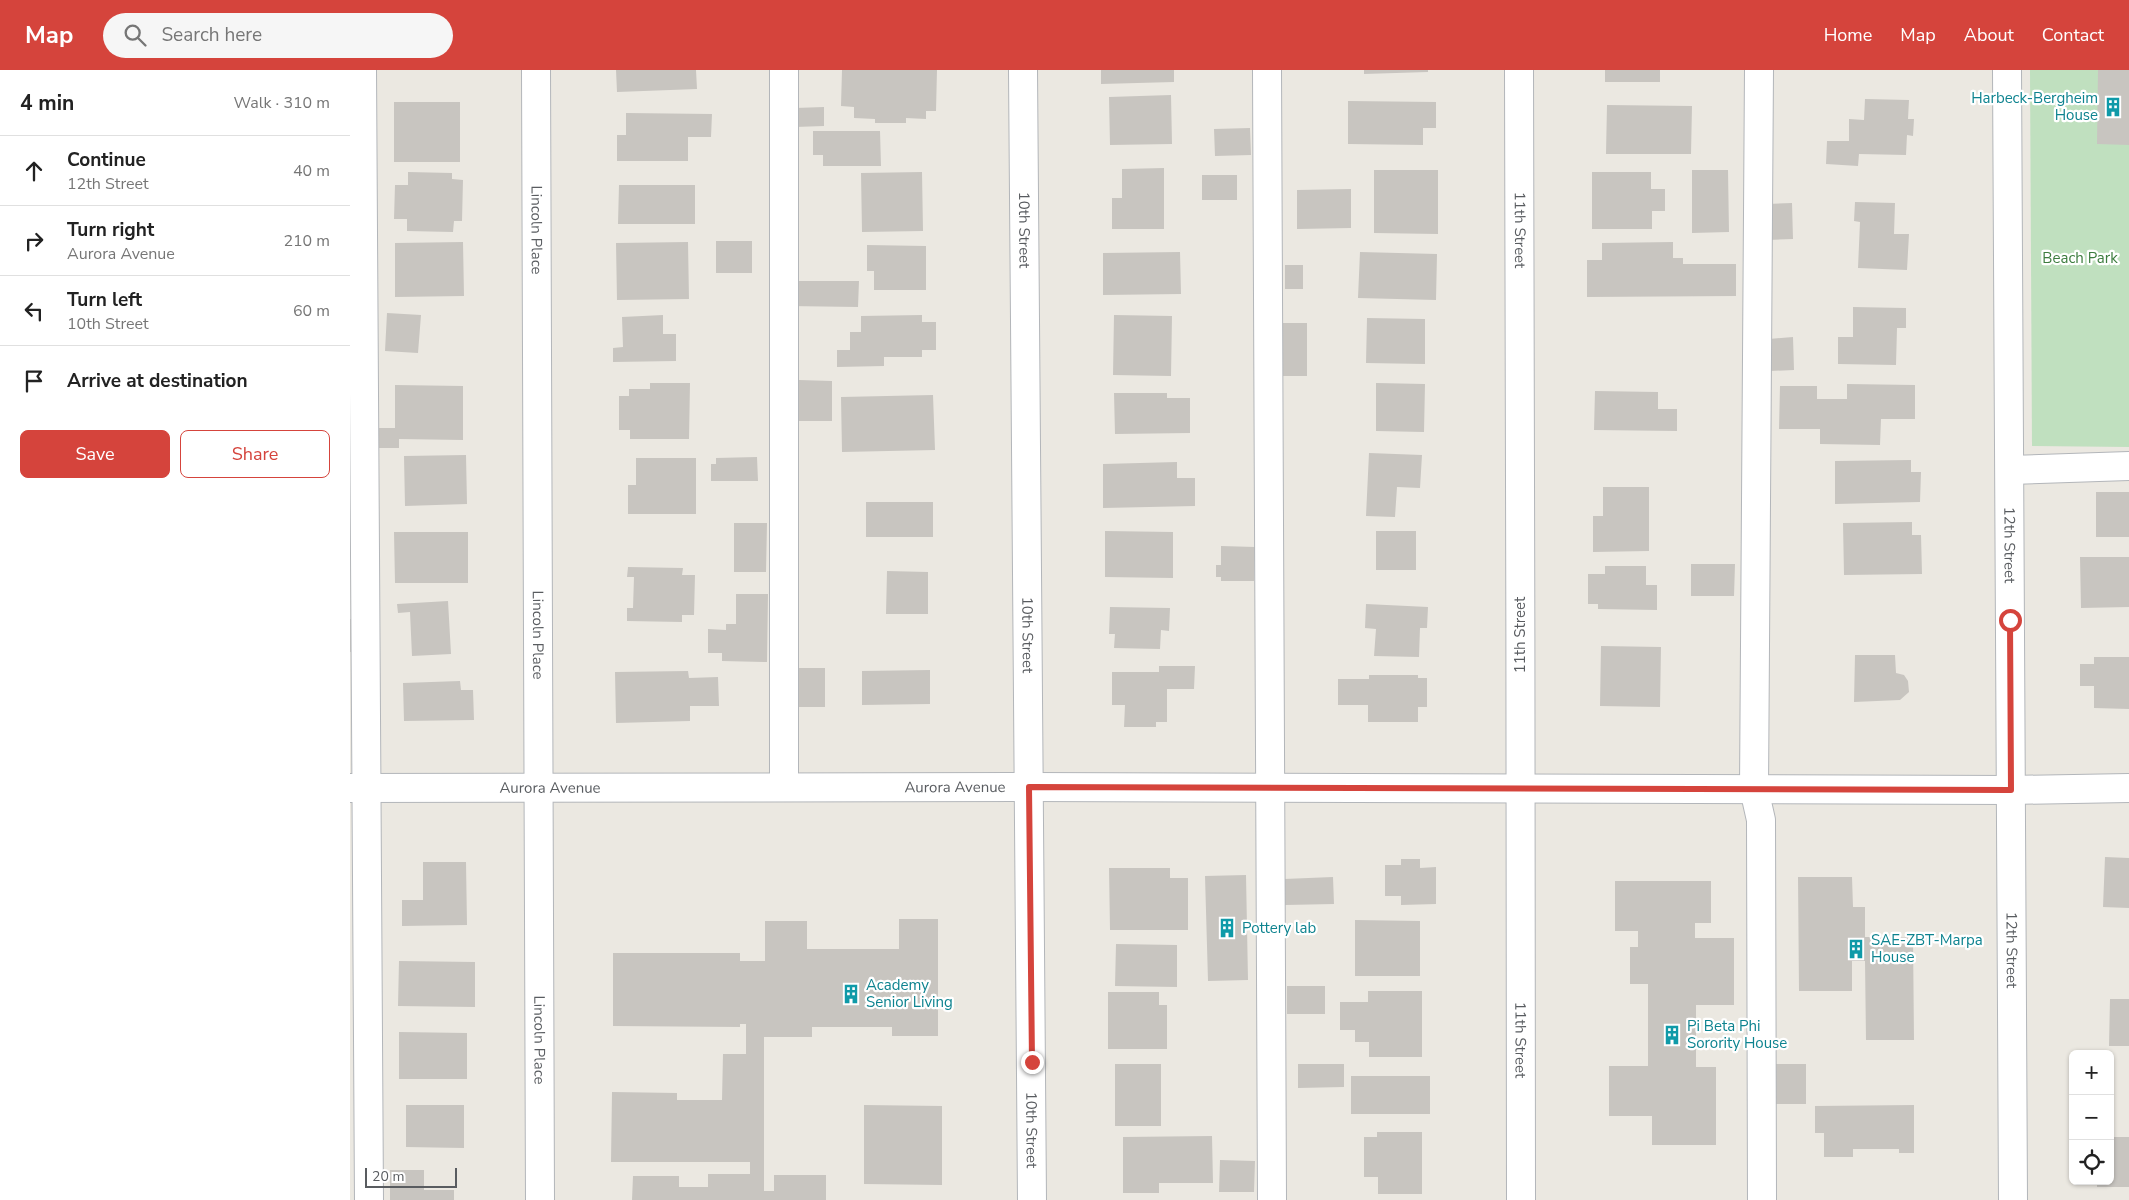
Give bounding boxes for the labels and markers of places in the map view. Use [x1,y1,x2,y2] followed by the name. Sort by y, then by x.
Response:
[1971,88,2098,125] place label: Harbeck-Bergheim House
[2102,96,2124,118] building icon: Harbeck-Bergheim House
[1216,917,1238,939] building icon: Pottery lab
[1242,918,1316,938] place label: Pottery lab
[1871,930,1983,967] place label: SAE-ZBT-Marpa House
[1845,938,1867,960] building icon: SAE-ZBT-Marpa House
[866,975,953,1012] place label: Academy Senior Living
[840,983,862,1005] building icon: Academy Senior Living
[1687,1016,1787,1053] place label: Pi Beta Phi Sorority House
[1661,1024,1683,1046] building icon: Pi Beta Phi Sorority House

